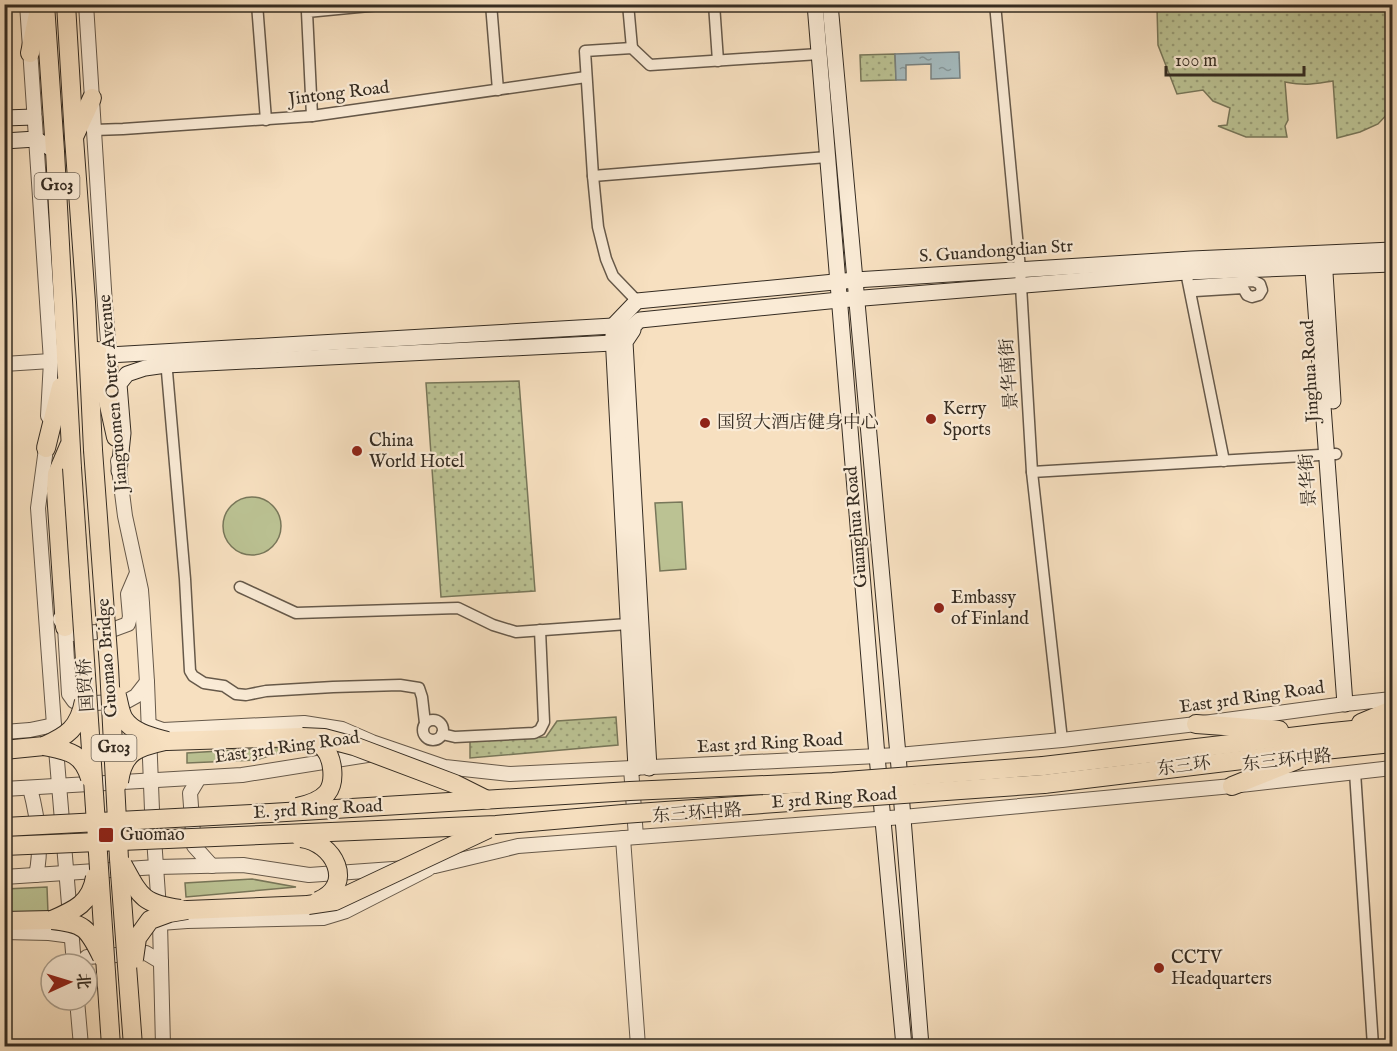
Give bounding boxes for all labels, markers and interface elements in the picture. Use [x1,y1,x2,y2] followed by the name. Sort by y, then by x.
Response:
[1166,39,1304,77] scale bar
[1175,50,1217,73] text: 100 m
[285,76,391,112] street label: Jintong Road
[34,173,80,199] road number: G103
[918,235,1074,269] street label: S. Guandongdian Str
[94,293,134,495] street label: Jianguomen Outer Avenue
[1297,319,1325,425] street label: Jinghua Road
[996,337,1024,411] street label: 景华南街
[943,398,991,442] place label: Kerry Sports
[717,412,879,435] place label: 国贸大酒店健身中心
[924,412,938,426] marker: Kerry Sports
[698,416,712,430] marker: 国贸大酒店健身中心
[369,430,464,474] place label: China World Hotel
[350,444,364,458] marker: China World Hotel
[1296,452,1322,508] street label: 景华街
[840,465,874,589] street label: Guanghua Road
[951,587,1029,631] place label: Embassy of Finland
[92,598,124,718] street label: Guomao Bridge
[932,601,946,615] marker: Embassy of Finland
[74,657,100,713] street label: 国贸桥
[1178,676,1326,720] street label: East 3rd Ring Road
[213,726,361,770] street label: East 3rd Ring Road
[697,729,844,759] street label: East 3rd Ring Road
[92,735,136,761] road number: G103
[1241,745,1333,777] street label: 东三环中路
[1156,752,1212,782] street label: 东三环
[771,783,898,815] street label: E 3rd Ring Road
[253,795,384,825] street label: E. 3rd Ring Road
[651,799,743,829] street label: 东三环中路
[120,824,185,847] place label: Guomao
[97,826,115,844] marker: Guomao
[1171,947,1272,991] place label: CCTV Headquarters
[39,952,99,1012] north arrow
[1152,961,1166,975] marker: CCTV Headquarters
[71,972,93,990] text: 北

